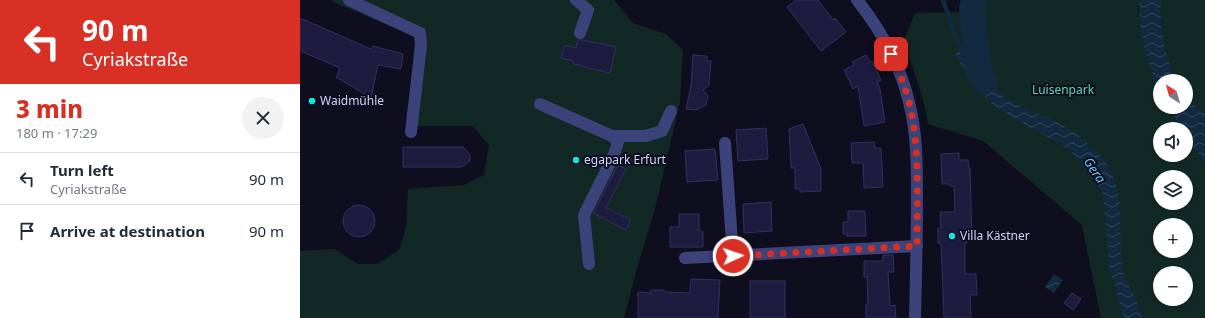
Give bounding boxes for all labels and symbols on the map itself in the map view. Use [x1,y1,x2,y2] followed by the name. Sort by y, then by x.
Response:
[874,37,908,71] pin
[1153,74,1193,114] north arrow
[1032,81,1095,98] park label: Luisenpark
[320,92,384,109] place label: Waidmühle
[307,96,317,106] marker: Waidmühle
[584,151,667,168] place label: egapark Erfurt
[1080,154,1111,187] water label: Gera
[571,155,581,165] marker: egapark Erfurt
[960,227,1030,244] place label: Villa Kästner
[947,231,957,241] marker: Villa Kästner
[712,235,754,277] position arrow

